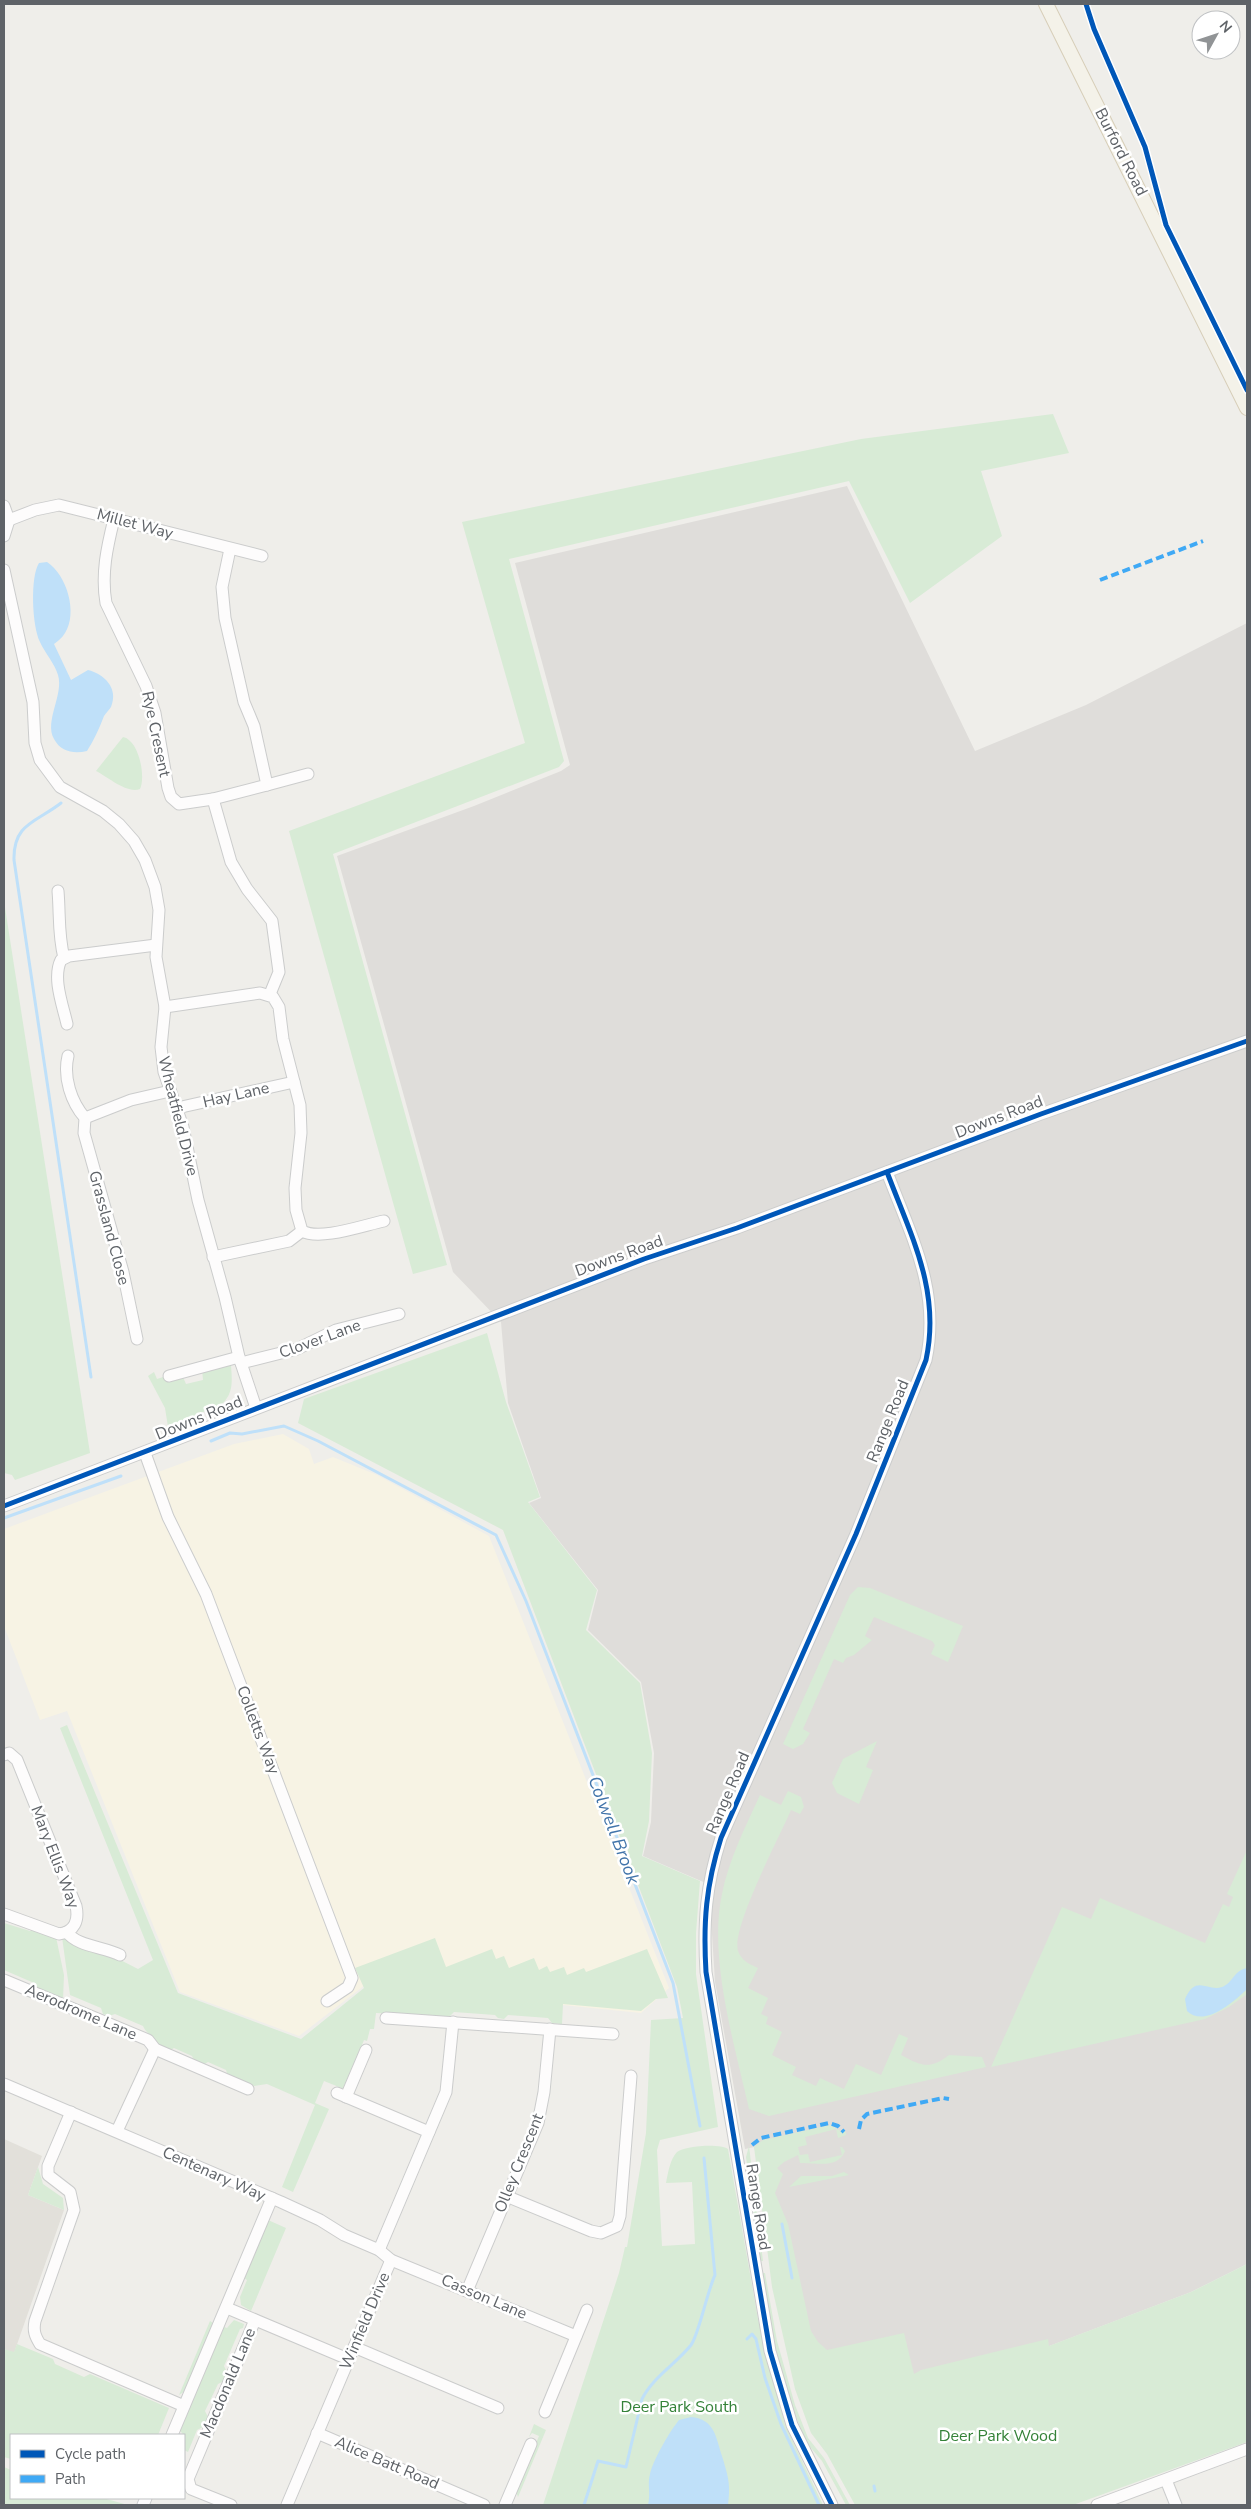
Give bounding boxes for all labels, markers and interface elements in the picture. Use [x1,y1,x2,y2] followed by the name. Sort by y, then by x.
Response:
[1191,10,1241,60] north arrow
[1215,17,1236,37] text: N
[1089,104,1153,200] street label: Burford Road
[94,503,176,545] street label: Millet Way
[136,689,176,779] street label: Rye Cresent
[152,1054,204,1178] street label: Wheatfield Drive
[201,1077,271,1113] street label: Hay Lane
[952,1090,1046,1144] street label: Downs Road
[83,1168,135,1288] street label: Grassland Close
[572,1230,666,1282] street label: Downs Road
[276,1314,364,1364] street label: Clover Lane
[861,1376,915,1466] street label: Range Road
[152,1391,246,1445] street label: Downs Road
[231,1683,285,1778] street label: Colletts Way
[701,1748,755,1838] street label: Range Road
[582,1772,646,1888] water label: Colwell Brook
[25,1802,85,1912] street label: Mary Ellis Way
[22,1979,140,2045] street label: Aerodrome Lane
[489,2110,549,2216] street label: Olley Crescent
[159,2141,270,2207] street label: Centenary Way
[740,2162,776,2252] street label: Range Road
[335,2269,395,2373] street label: Winfield Drive
[438,2269,530,2325] street label: Casson Lane
[195,2324,261,2442] street label: Macdonald Lane
[620,2396,738,2418] park label: Deer Park South
[939,2425,1057,2447] park label: Deer Park Wood
[331,2431,443,2495] street label: Alice Batt Road
[10,2434,185,2499] legend
[55,2444,126,2464] text: Cycle path
[55,2469,86,2489] text: Path

